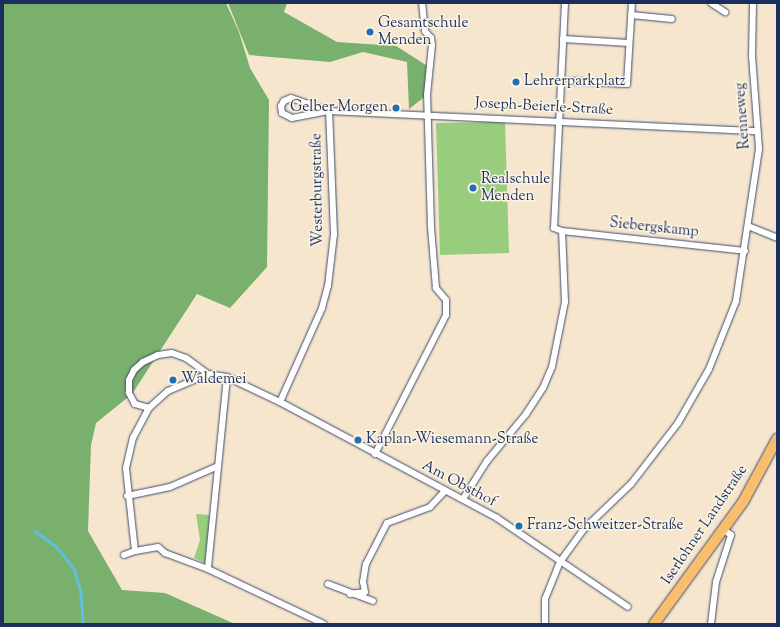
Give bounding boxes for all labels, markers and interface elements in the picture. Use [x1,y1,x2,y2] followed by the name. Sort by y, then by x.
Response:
[378,14,468,49] place label: Gesamtschule Menden
[365,27,375,37] marker: Gesamtschule Menden
[524,73,625,91] place label: Lehrerparkplatz
[511,77,521,87] marker: Lehrerparkplatz
[732,82,754,150] street label: Renneweg
[475,94,613,120] street label: Joseph-Beierle-Straße
[290,99,388,117] place label: Gelber Morgen
[391,103,401,113] marker: Gelber Morgen
[308,133,328,247] street label: Westerburgstraße
[481,170,550,205] place label: Realschule Menden
[468,183,478,193] marker: Realschule Menden
[608,214,700,242] street label: Siebergskamp
[181,371,247,389] place label: Waldemei
[168,375,178,385] marker: Waldemei
[366,431,538,449] place label: Kaplan-Wiesemann-Straße
[353,435,363,445] marker: Kaplan-Wiesemann-Straße
[419,457,499,511] street label: Am Obsthof
[658,462,752,588] street label: Iserlohner Landstraße
[527,517,684,535] place label: Franz-Schweitzer-Straße
[514,521,524,531] marker: Franz-Schweitzer-Straße

